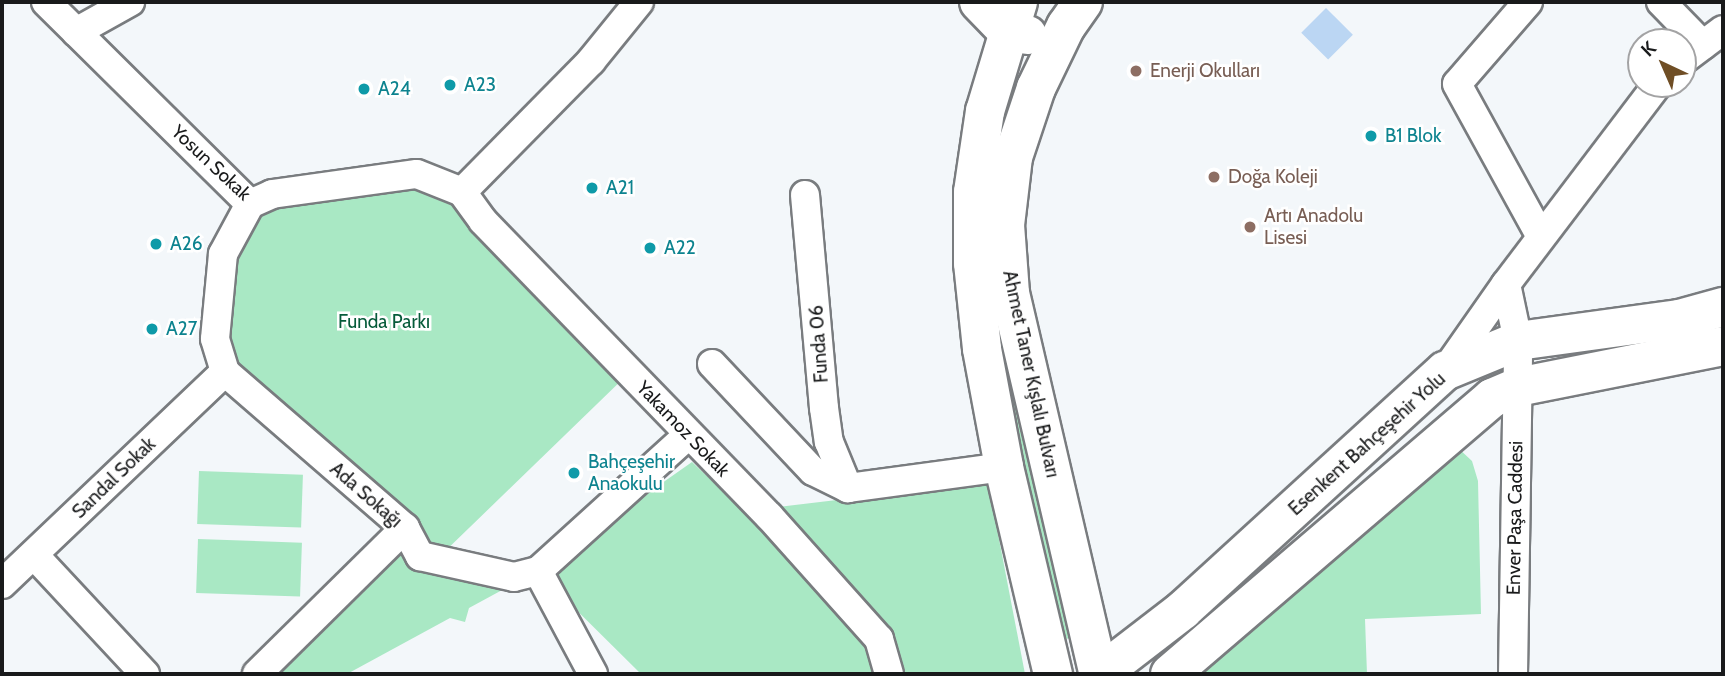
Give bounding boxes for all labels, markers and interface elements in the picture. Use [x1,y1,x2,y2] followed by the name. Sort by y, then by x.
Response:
[1627,28,1697,98] north arrow
[1636,37,1661,61] text: K
[1150,60,1260,82] place label: Enerji Okulları
[1128,63,1144,79] marker: Enerji Okulları
[464,74,496,96] place label: A23
[442,77,458,93] marker: A23
[378,78,411,100] place label: A24
[356,81,372,97] marker: A24
[167,121,255,205] street label: Yosun Sokak
[1385,125,1441,147] place label: B1 Blok
[1363,128,1379,144] marker: B1 Blok
[1228,166,1318,188] place label: Doğa Koleji
[1206,169,1222,185] marker: Doğa Koleji
[606,177,634,199] place label: A21
[584,180,600,196] marker: A21
[1264,205,1363,249] place label: Artı Anadolu Lisesi
[1242,219,1258,235] marker: Artı Anadolu Lisesi
[170,233,202,255] place label: A26
[148,236,164,252] marker: A26
[664,237,696,259] place label: A22
[642,240,658,256] marker: A22
[998,268,1064,480] street label: Ahmet Taner Kışlalı Bulvarı
[805,304,833,384] street label: Funda 06
[338,311,430,333] park label: Funda Parkı
[166,318,197,340] place label: A27
[144,321,160,337] marker: A27
[1284,368,1450,520] street label: Esenkent Bahçeşehir Yolu
[632,377,734,481] street label: Yakamoz Sokak
[68,433,160,523] street label: Sandal Sokak
[1502,441,1528,595] street label: Enver Paşa Caddesi
[588,451,675,495] place label: Bahçeşehir Anaokulu
[325,458,407,532] street label: Ada Sokağı
[566,465,582,481] marker: Bahçeşehir Anaokulu

